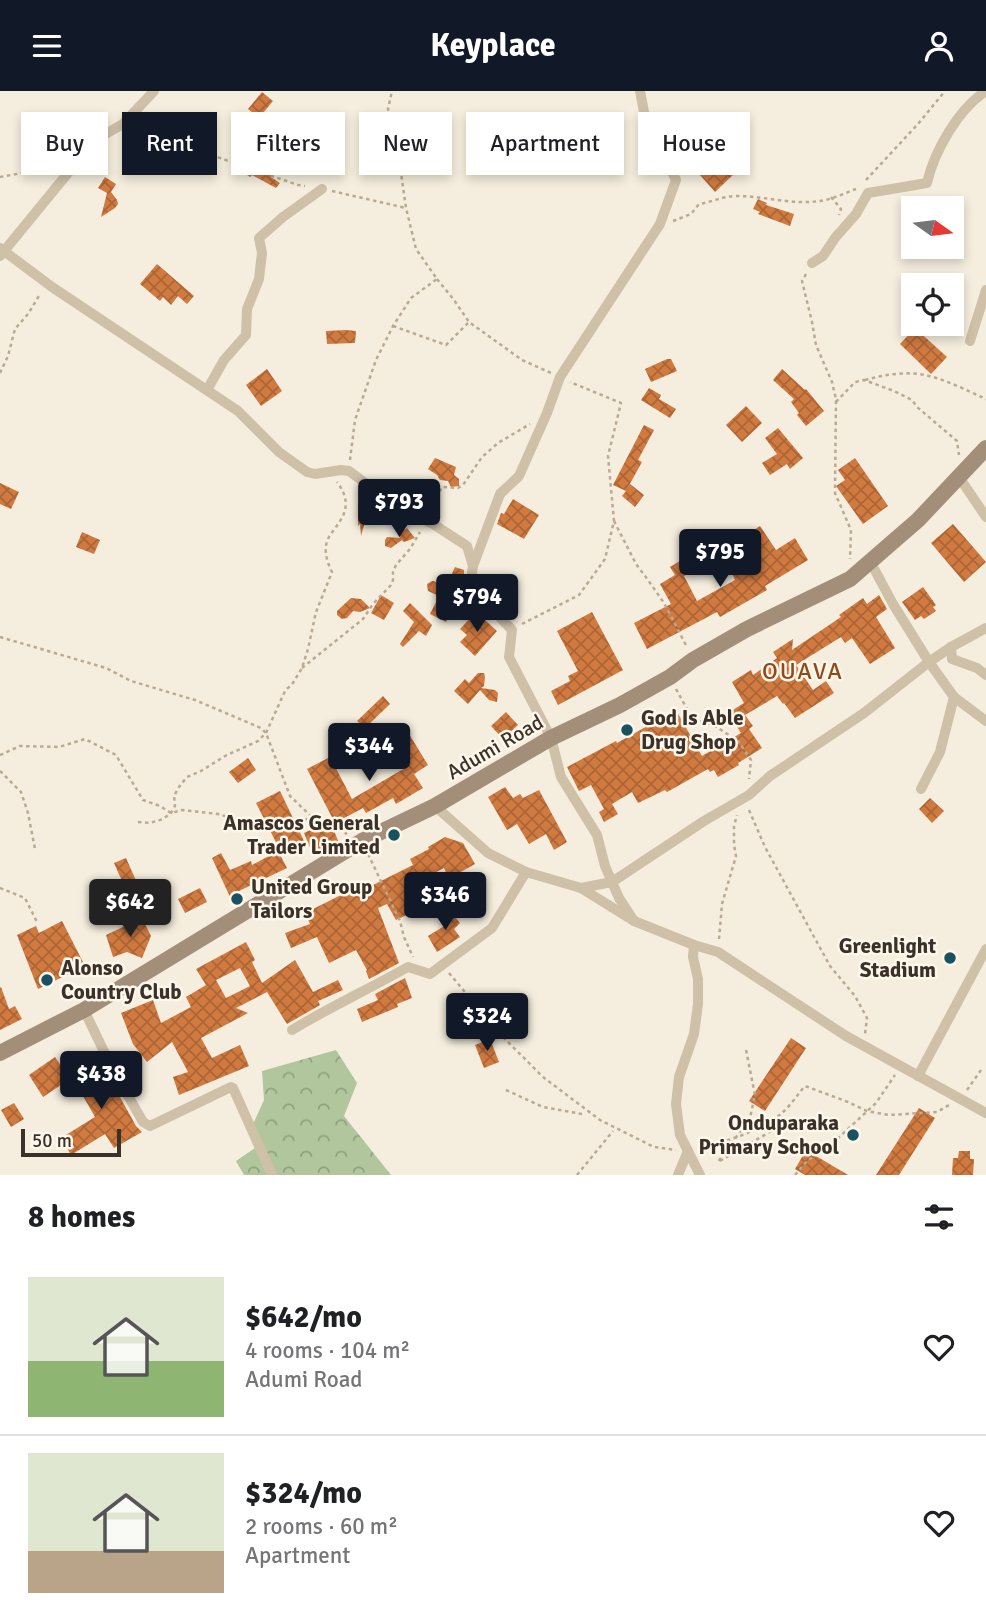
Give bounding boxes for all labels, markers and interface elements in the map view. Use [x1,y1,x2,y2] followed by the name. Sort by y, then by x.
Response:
[430,26,556,65] text: Keyplace
[28,27,66,65] icon: menu
[920,27,958,65] icon: person
[21,112,108,175] chip: Buy
[122,112,217,175] chip: Rent
[231,112,345,175] chip: Filters
[359,112,452,175] chip: New
[466,112,624,175] chip: Apartment
[638,112,750,175] chip: House
[901,196,964,259] north arrow
[901,196,964,336] map controls
[901,273,964,336] button: locate
[358,479,440,539] pin: $793
[374,487,424,516] text: $793
[679,529,761,589] pin: $795
[695,537,745,566] text: $795
[436,575,518,634] pin: $794
[452,582,502,611] text: $794
[762,656,844,686] district label: OUAVA
[641,705,744,755] place label: God Is Able Drug Shop
[442,709,548,785] street label: Adumi Road
[619,722,635,738] marker: God Is Able Drug Shop
[328,723,410,783] pin: $344
[344,731,394,760] text: $344
[223,810,380,860] place label: Amascos General Trader Limited
[386,827,402,843] marker: Amascos General Trader Limited
[404,873,486,932] pin: $346
[251,874,372,924] place label: United Group Tailors
[89,879,171,939] pin: $642
[420,880,470,909] text: $346
[105,887,155,916] text: $642
[229,891,245,907] marker: United Group Tailors
[839,933,936,983] place label: Greenlight Stadium
[942,950,958,966] marker: Greenlight Stadium
[61,955,181,1005] place label: Alonso Country Club
[39,972,55,988] marker: Alonso Country Club
[446,993,528,1053] pin: $324
[462,1001,512,1030] text: $324
[60,1051,142,1111] pin: $438
[76,1059,126,1088] text: $438
[698,1110,839,1160] place label: Onduparaka Primary School
[21,1126,121,1158] scale bar
[845,1127,861,1143] marker: Onduparaka Primary School
[32,1129,72,1153] text: 50 m
[920,1198,958,1236] icon: filters
[28,1199,135,1236] text: 8 homes
[245,1299,362,1336] text: $642/mo
[84,1305,168,1389] icon: home
[920,1328,958,1366] icon: heart
[245,1336,410,1365] text: 4 rooms · 104 m²
[245,1365,363,1394] text: Adumi Road
[245,1475,362,1512] text: $324/mo
[84,1481,168,1565] icon: home
[920,1504,958,1542] icon: heart
[245,1512,398,1541] text: 2 rooms · 60 m²
[245,1541,350,1570] text: Apartment

